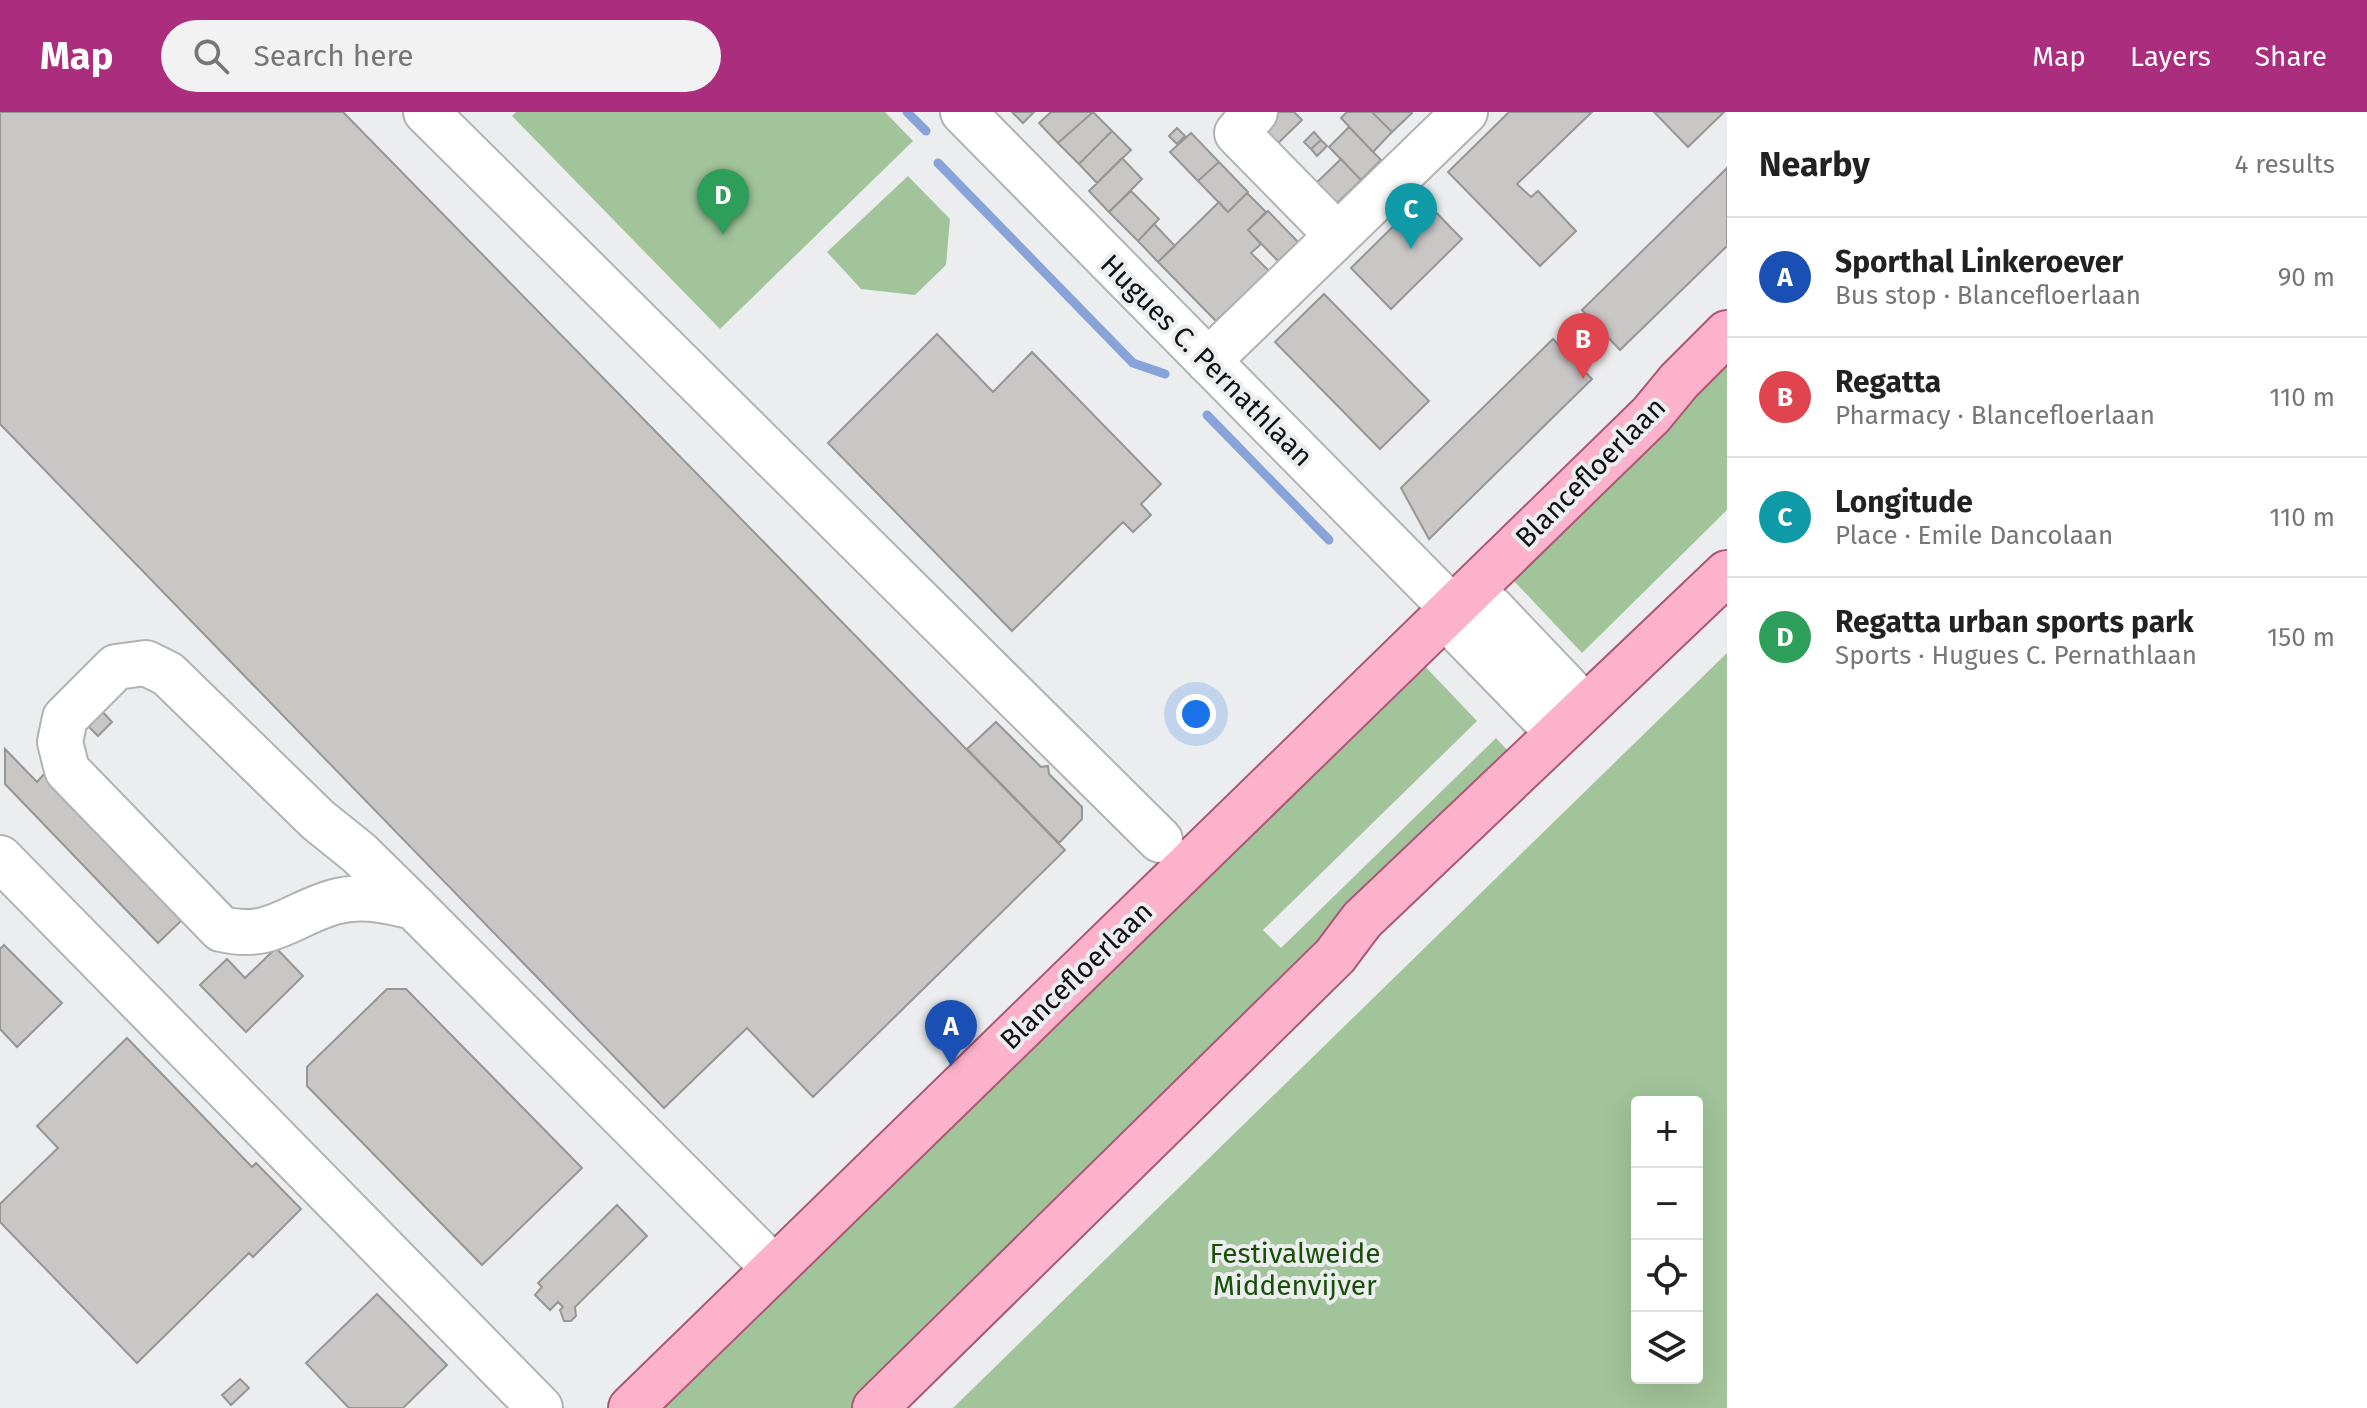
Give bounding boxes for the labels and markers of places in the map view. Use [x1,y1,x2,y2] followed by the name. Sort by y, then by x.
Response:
[697,169,749,235] pin: D
[1385,183,1437,249] pin: C
[1557,313,1609,379] pin: B
[925,1000,977,1066] pin: A

